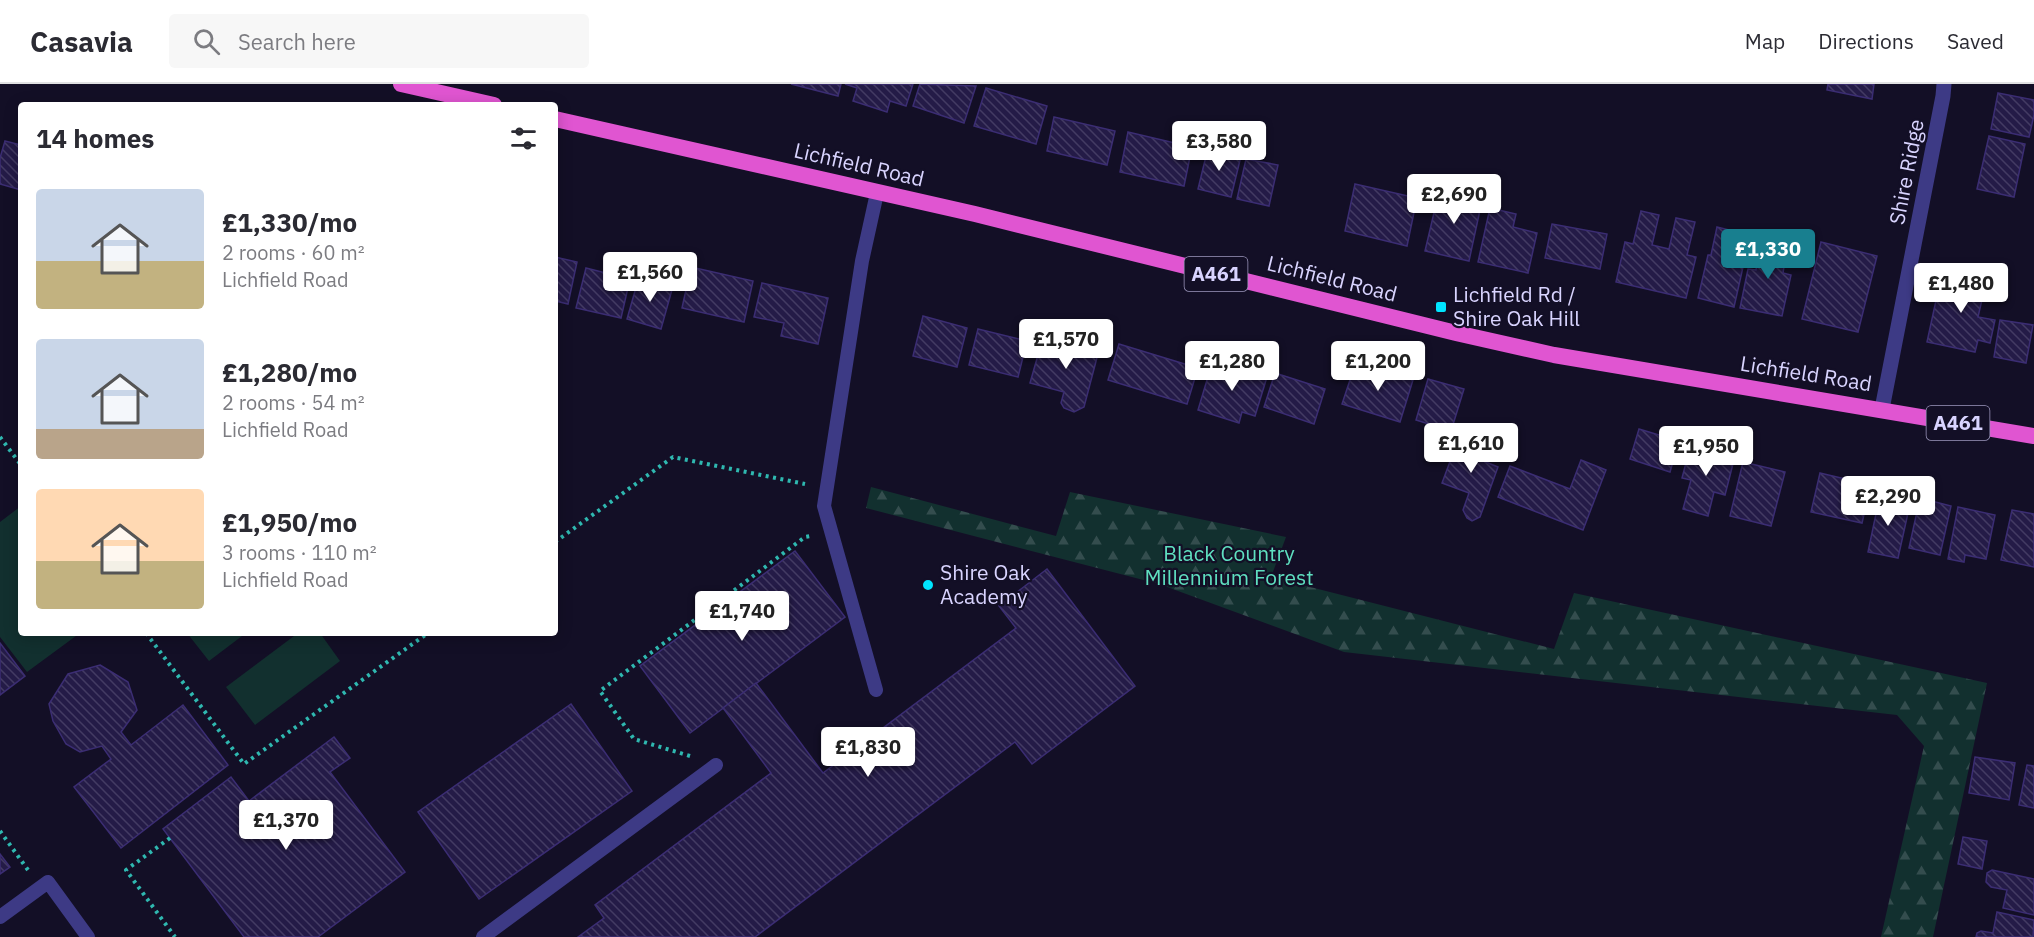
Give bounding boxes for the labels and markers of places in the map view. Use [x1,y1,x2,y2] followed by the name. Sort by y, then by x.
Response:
[1170,121,1268,172] pin: £3,580
[1405,174,1503,225] pin: £2,690
[1719,229,1817,280] pin: £1,330
[601,252,699,303] pin: £1,560
[1912,263,2010,314] pin: £1,480
[1453,280,1580,332] place label: Lichfield Rd / Shire Oak Hill
[1434,300,1448,314] marker: Lichfield Rd / Shire Oak Hill
[1017,319,1115,370] pin: £1,570
[1183,341,1281,392] pin: £1,280
[1329,341,1427,392] pin: £1,200
[1422,423,1520,474] pin: £1,610
[1657,426,1755,477] pin: £1,950
[1839,476,1937,527] pin: £2,290
[940,558,1031,610] place label: Shire Oak Academy
[921,578,935,592] marker: Shire Oak Academy
[693,591,791,642] pin: £1,740
[819,727,917,778] pin: £1,830
[237,800,335,851] pin: £1,370

